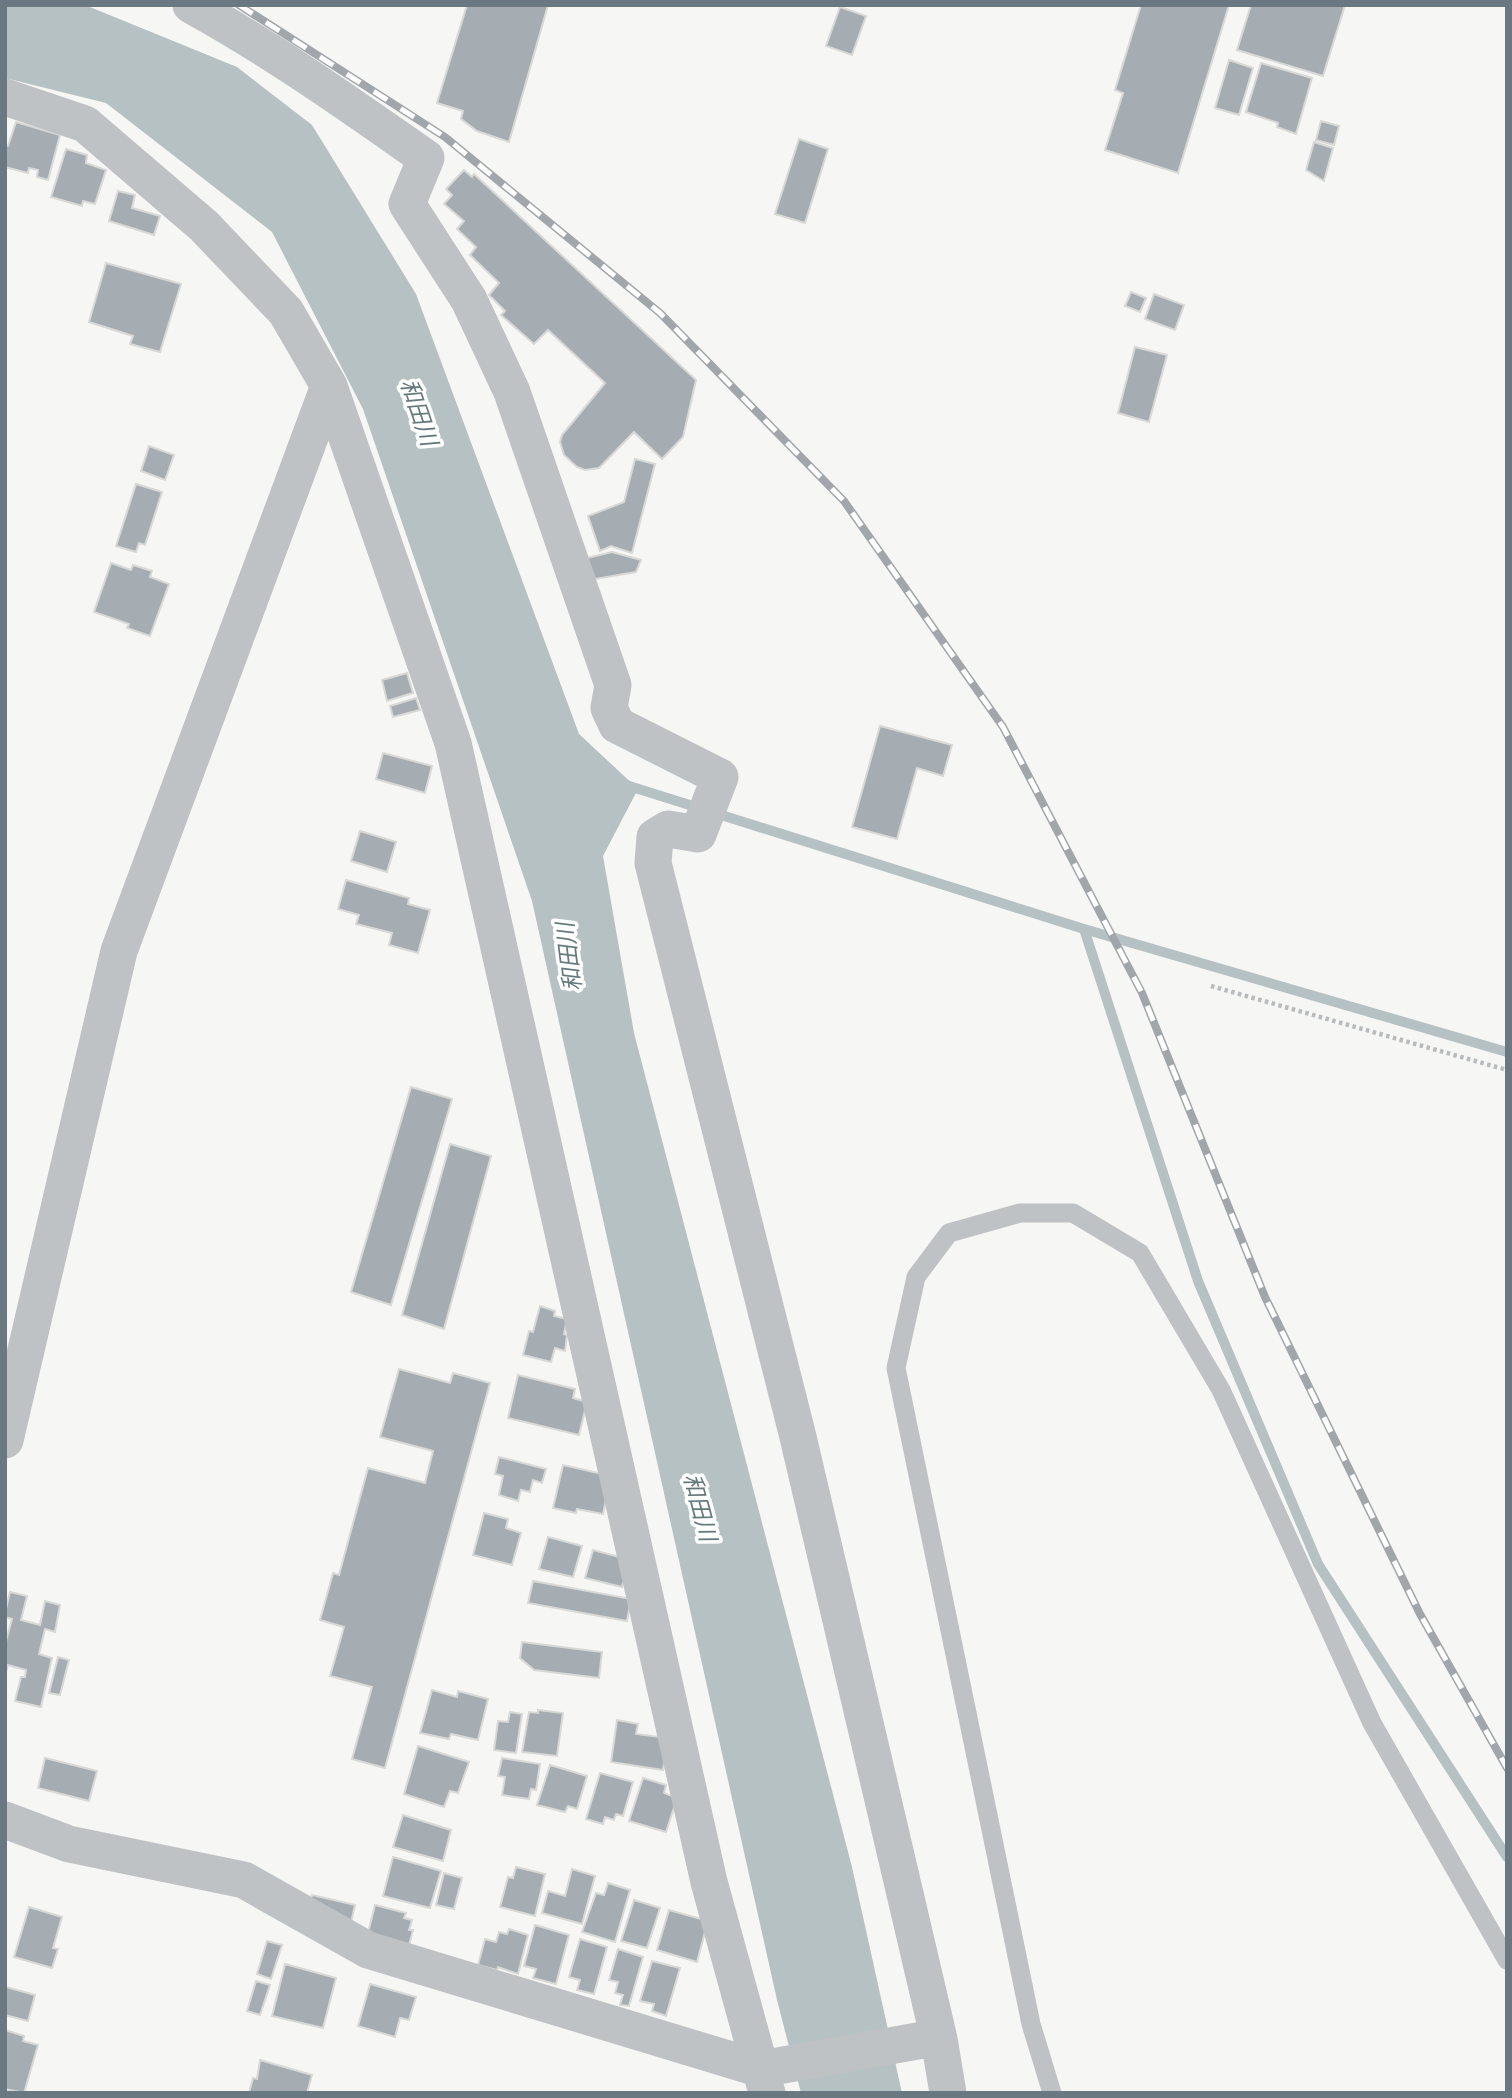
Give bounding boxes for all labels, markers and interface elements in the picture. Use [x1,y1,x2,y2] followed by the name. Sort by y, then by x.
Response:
[394,374,447,453] water label: 和田川
[548,918,588,993] water label: 和田川
[677,1470,726,1547] water label: 和田川

